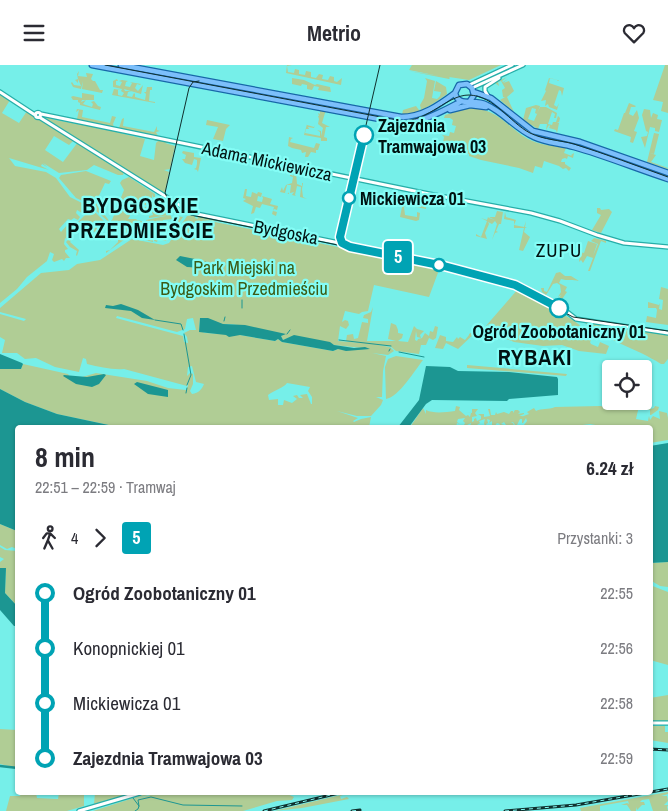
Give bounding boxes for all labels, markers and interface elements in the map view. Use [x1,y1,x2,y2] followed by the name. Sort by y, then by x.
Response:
[307,18,361,48] text: Metrio
[20,19,48,47] icon: menu
[620,19,648,47] icon: heart
[378,113,486,159] place label: Zajezdnia Tramwajowa 03
[354,125,374,145] marker: Zajezdnia Tramwajowa 03
[199,135,334,187] street label: Adama Mickiewicza
[360,186,466,211] place label: Mickiewicza 01
[67,190,215,245] district label: BYDGOSKIE PRZEDMIEŚCIE
[342,191,356,205] marker: Mickiewicza 01
[252,214,320,250] street label: Bydgoska
[536,237,582,263] district label: ZUPU
[382,241,414,273] line badge: 5
[394,244,402,269] text: 5
[160,255,328,301] park label: Park Miejski na Bydgoskim Przedmieściu
[432,258,446,272] unlabelled marker
[549,298,569,318] marker: Ogród Zoobotaniczny 01
[472,319,646,344] place label: Ogród Zoobotaniczny 01
[498,342,572,372] district label: RYBAKI
[602,360,652,410] map controls
[602,360,652,410] button: locate
[35,438,95,476] text: 8 min
[586,455,633,481] text: 6.24 zł
[35,476,176,498] text: 22:51 – 22:59 · Tramwaj
[35,524,63,552] icon: walk
[86,524,114,552] icon: forward
[132,525,141,550] text: 5
[71,527,78,549] text: 4
[557,527,633,549] text: Przystanki: 3
[73,580,256,606] text: Ogród Zoobotaniczny 01
[600,582,633,604] text: 22:55
[73,635,185,661] text: Konopnickiej 01
[600,637,633,659] text: 22:56
[73,690,180,716] text: Mickiewicza 01
[600,692,633,714] text: 22:58
[73,745,263,771] text: Zajezdnia Tramwajowa 03
[600,747,633,769] text: 22:59

